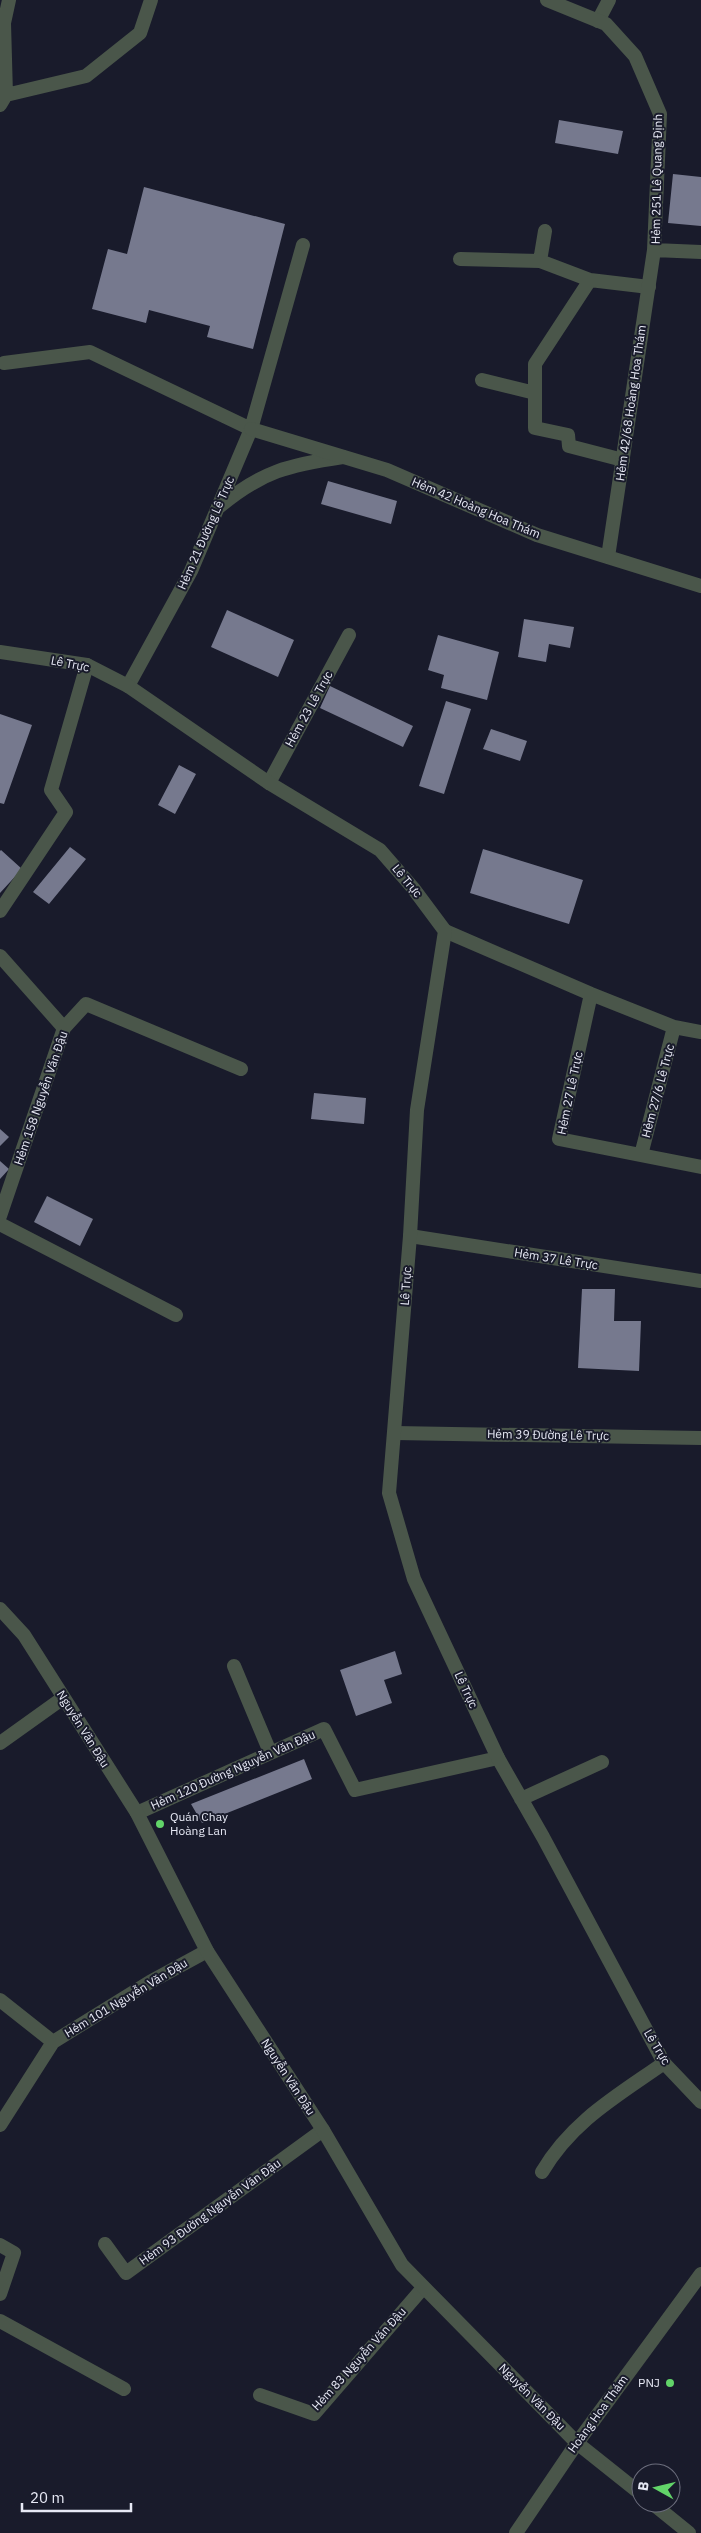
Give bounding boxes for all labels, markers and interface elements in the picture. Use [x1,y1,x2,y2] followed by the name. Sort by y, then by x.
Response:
[648,114,665,244] street label: Hẻm 251 Lê Quang Định
[612,324,649,482] street label: Hẻm 42/68 Hoàng Hoa Thám
[174,474,237,592] street label: Hẻm 21 Đường Lê Trực
[410,474,543,541] street label: Hẻm 42 Hoàng Hoa Thám
[50,652,91,675] street label: Lê Trực
[282,668,336,749] street label: Hẻm 23 Lê Trực
[389,861,426,900] street label: Lê Trực
[11,1029,71,1167] street label: Hẻm 158 Nguyễn Văn Đậu
[638,1042,677,1139] street label: Hẻm 27/6 Lê Trực
[553,1050,586,1136] street label: Hẻm 27 Lê Trực
[513,1244,599,1273] street label: Hẻm 37 Lê Trực
[397,1266,414,1306] street label: Lê Trực
[487,1426,609,1443] street label: Hẻm 39 Đường Lê Trực
[451,1669,481,1711] street label: Lê Trực
[54,1687,113,1770] street label: Nguyễn Văn Đậu
[148,1726,317,1813] street label: Hẻm 120 Đường Nguyễn Văn Đậu
[170,1809,228,1838] place label: Quán Chay Hoàng Lan
[154,1818,166,1830] marker: Quán Chay Hoàng Lan
[61,1955,190,2040] street label: Hẻm 101 Nguyễn Văn Đậu
[641,2026,674,2067] street label: Lê Trực
[258,2036,319,2118] street label: Nguyễn Văn Đậu
[136,2155,283,2268] street label: Hẻm 93 Đường Nguyễn Văn Đậu
[308,2304,409,2413] street label: Hẻm 83 Nguyễn Văn Đậu
[496,2360,569,2433] street label: Nguyễn Văn Đậu
[564,2372,631,2456] street label: Hoàng Hoa Thám
[638,2375,660,2390] place label: PNJ
[664,2377,676,2389] marker: PNJ
[631,2463,681,2513] north arrow
[22,2480,131,2512] scale bar
[634,2480,653,2492] text: B
[30,2488,65,2507] text: 20 m

